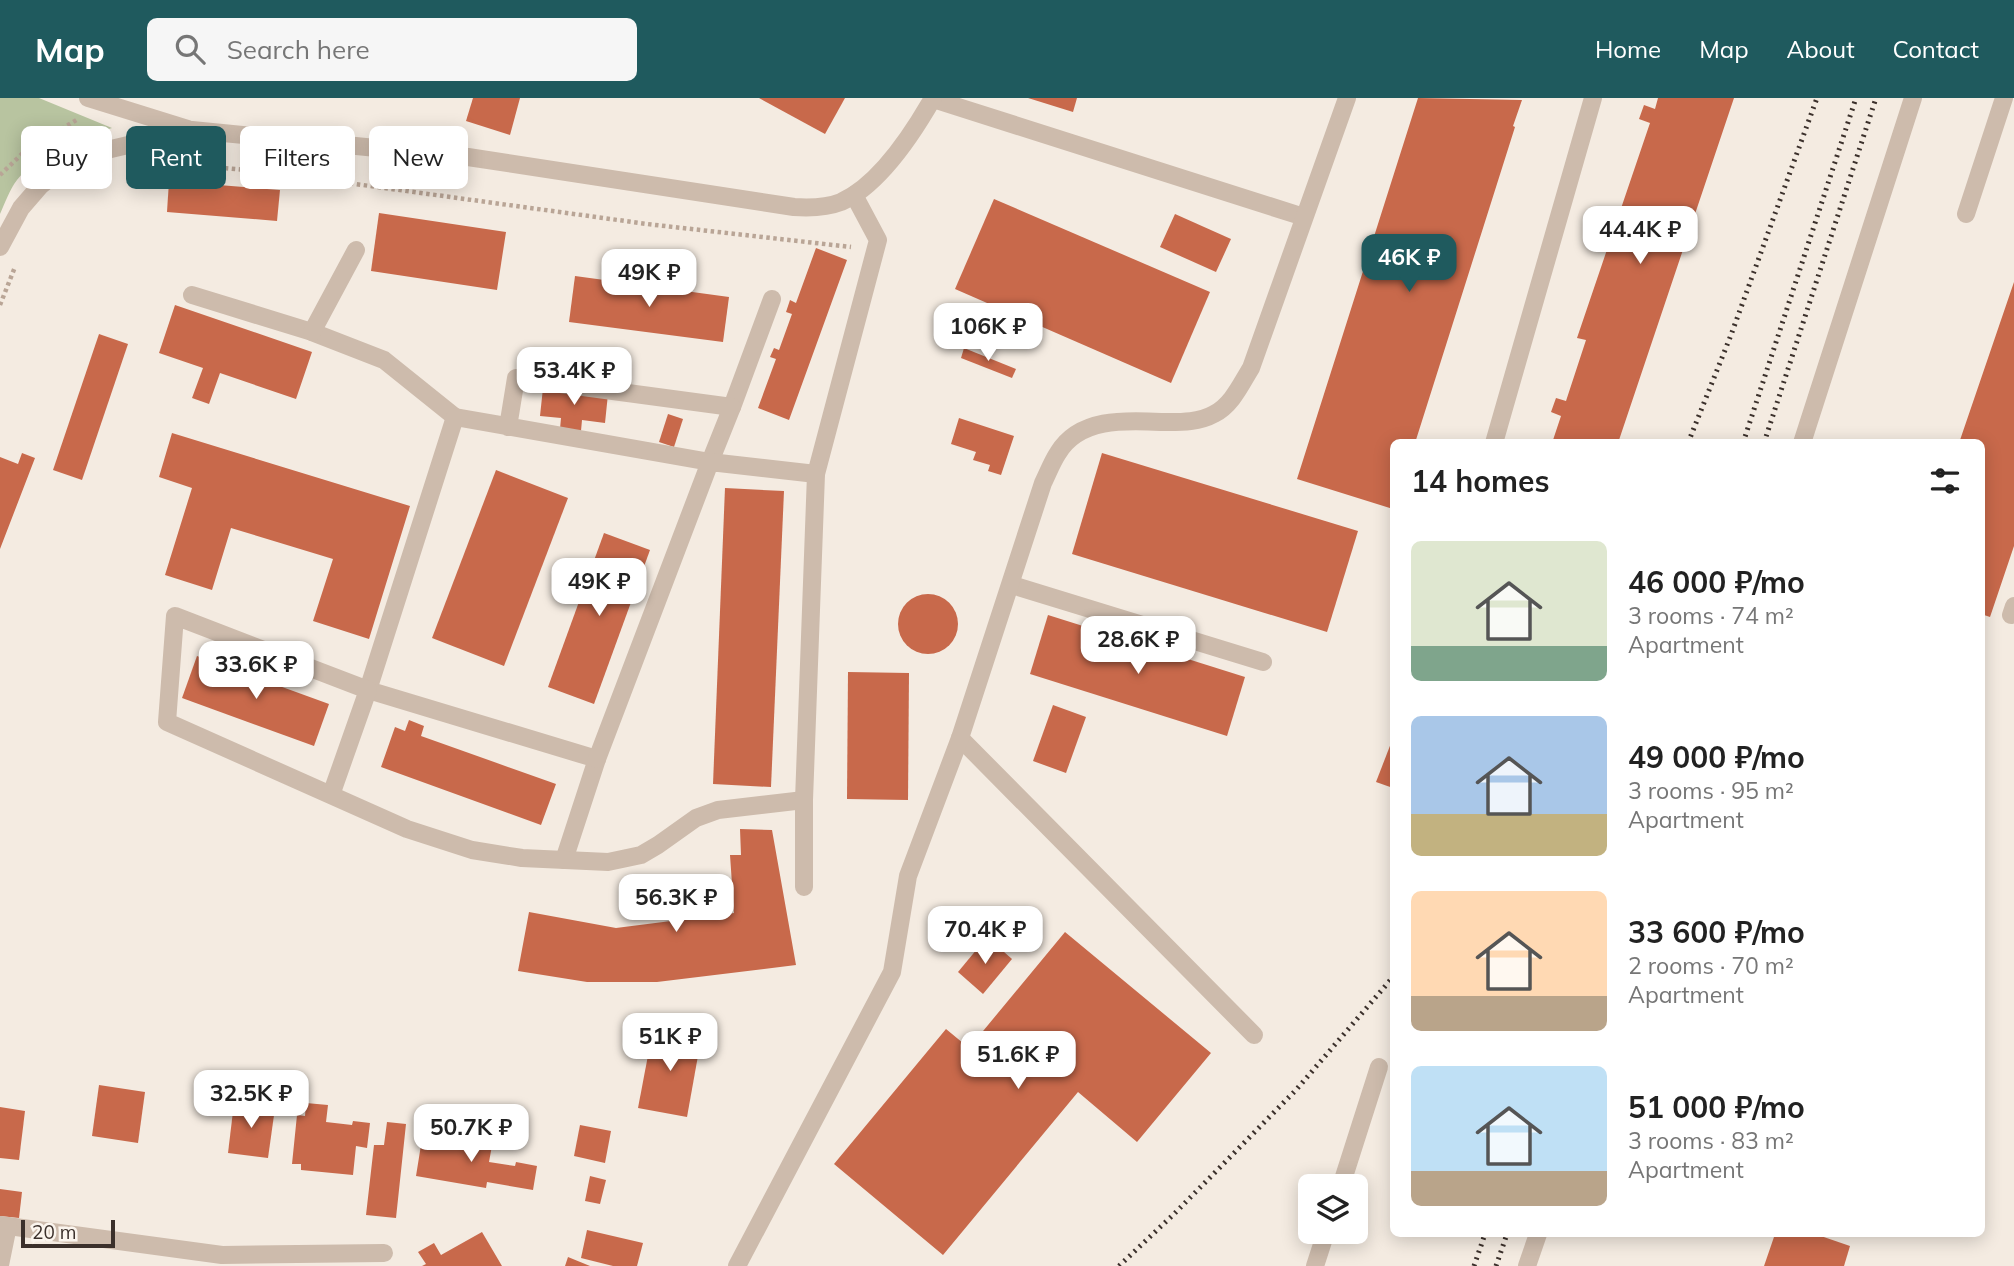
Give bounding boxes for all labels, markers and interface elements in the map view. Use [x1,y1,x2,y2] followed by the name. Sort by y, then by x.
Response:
[147,18,637,81] search box
[35,29,105,70] text: Map
[171,30,209,68] icon: search
[227,33,370,66] text: Search here
[1595,34,1661,64] text: Home
[1699,34,1749,64] text: Map
[1787,34,1855,64] text: About
[1893,34,1979,64] text: Contact
[21,126,112,189] chip: Buy
[126,126,226,189] chip: Rent
[240,126,355,189] chip: Filters
[369,126,468,189] chip: New
[1575,206,1705,266] pin: 44.4K ₽
[1599,214,1681,243] text: 44.4K ₽
[1360,234,1458,294] pin: 46K ₽
[1377,242,1441,271] text: 46K ₽
[600,250,698,309] pin: 49K ₽
[617,257,681,286] text: 49K ₽
[931,303,1045,363] pin: 106K ₽
[950,311,1026,340] text: 106K ₽
[509,348,639,407] pin: 53.4K ₽
[533,355,615,384] text: 53.4K ₽
[1411,462,1550,500] text: 14 homes
[1926,462,1964,500] icon: filters
[550,559,648,618] pin: 49K ₽
[1628,563,1805,601] text: 46 000 ₽/mo
[567,566,631,595] text: 49K ₽
[1467,569,1551,653] icon: home
[1628,601,1794,630] text: 3 rooms · 74 m²
[1073,616,1203,676] pin: 28.6K ₽
[1097,624,1179,653] text: 28.6K ₽
[1628,630,1744,659] text: Apartment
[191,642,321,701] pin: 33.6K ₽
[215,649,297,678] text: 33.6K ₽
[1628,738,1805,776] text: 49 000 ₽/mo
[1467,744,1551,828] icon: home
[1628,776,1794,805] text: 3 rooms · 95 m²
[1628,805,1744,834] text: Apartment
[611,874,741,934] pin: 56.3K ₽
[635,882,717,911] text: 56.3K ₽
[920,906,1050,966] pin: 70.4K ₽
[1628,913,1805,951] text: 33 600 ₽/mo
[944,914,1026,943] text: 70.4K ₽
[1467,919,1551,1003] icon: home
[1628,951,1794,980] text: 2 rooms · 70 m²
[1628,980,1744,1009] text: Apartment
[621,1014,719,1073] pin: 51K ₽
[638,1021,702,1050] text: 51K ₽
[953,1032,1083,1091] pin: 51.6K ₽
[977,1039,1059,1068] text: 51.6K ₽
[186,1070,316,1130] pin: 32.5K ₽
[210,1078,292,1107] text: 32.5K ₽
[1628,1088,1805,1126] text: 51 000 ₽/mo
[1467,1094,1551,1178] icon: home
[406,1104,536,1164] pin: 50.7K ₽
[430,1112,512,1141] text: 50.7K ₽
[1628,1126,1794,1155] text: 3 rooms · 83 m²
[1628,1155,1744,1184] text: Apartment
[1298,1174,1368,1244] map controls
[1298,1174,1368,1244] button: layers
[21,1217,116,1249] scale bar
[32,1220,76,1244] text: 20 m

